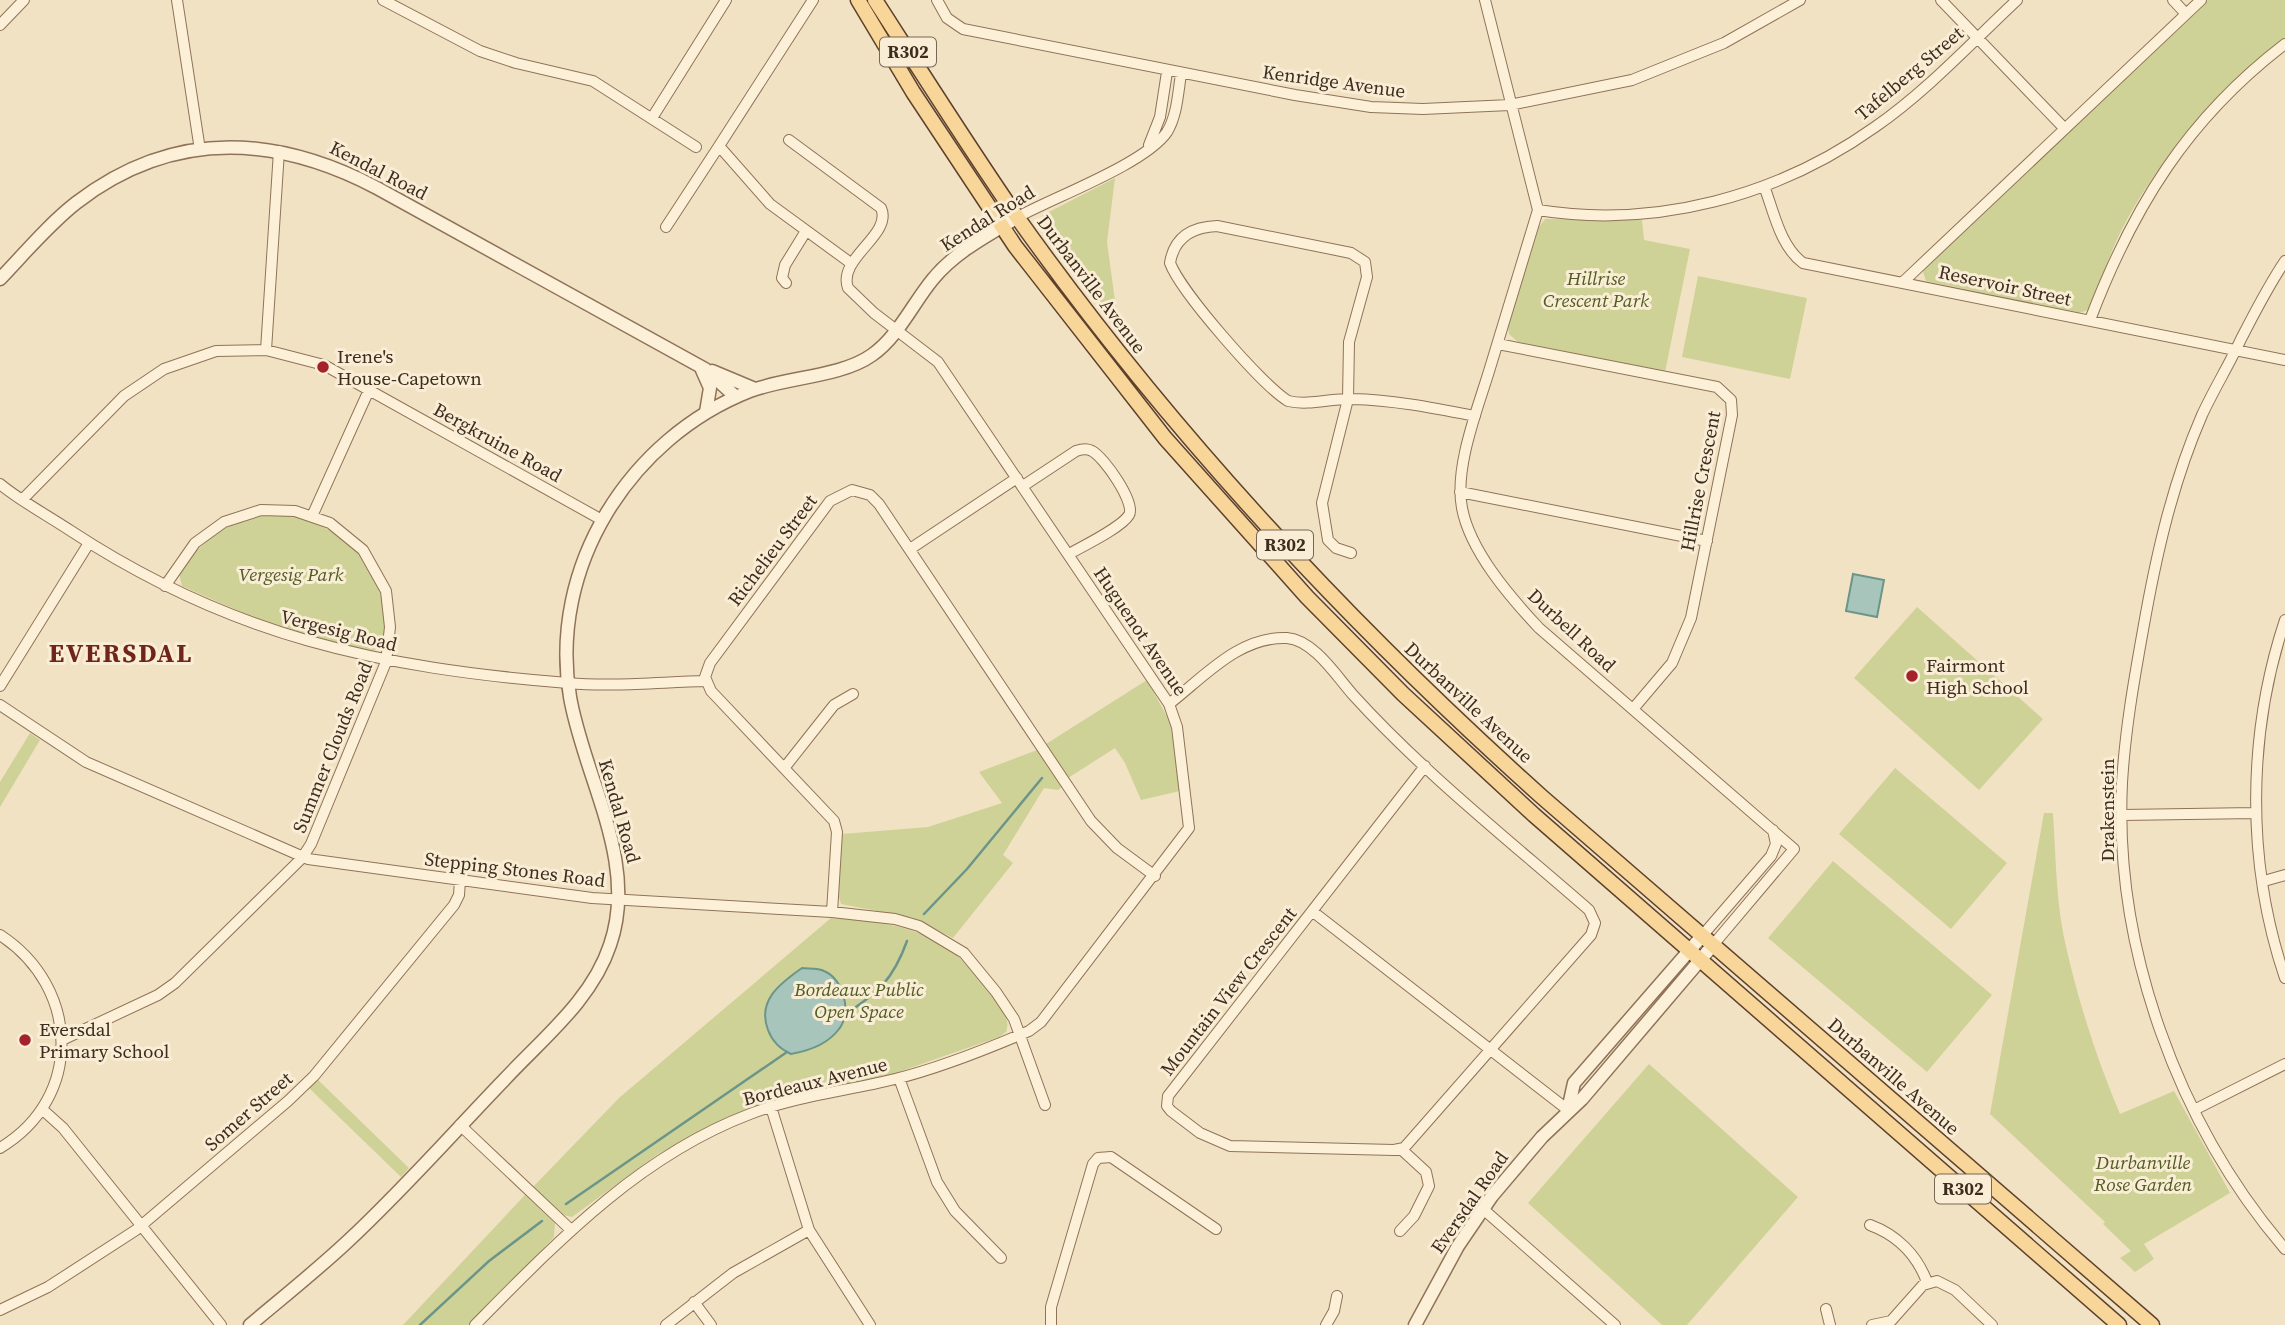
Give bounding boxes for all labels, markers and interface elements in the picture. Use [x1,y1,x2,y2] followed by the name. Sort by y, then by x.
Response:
[1849,19,1969,126] street label: Tafelberg Street
[880,38,936,66] road number: R302
[1261,58,1407,104] street label: Kenridge Avenue
[325,134,433,206] street label: Kendal Road
[935,179,1039,257] street label: Kendal Road
[1031,210,1153,358] street label: Durbanville Avenue
[1936,258,2074,312] street label: Reservoir Street
[1543,265,1649,313] park label: Hillrise Crescent Park
[337,343,482,391] place label: Irene's House-Capetown
[315,359,331,375] marker: Irene's House-Capetown
[429,396,567,488] street label: Bergkruine Road
[1674,408,1726,553] street label: Hillrise Crescent
[721,488,823,611] street label: Richelieu Street
[1257,530,1313,560] road number: R302
[238,561,344,587] park label: Vergesig Park
[1088,561,1194,701] street label: Huguenot Avenue
[1522,582,1622,678] street label: Durbell Road
[278,603,400,657] street label: Vergesig Road
[49,635,193,671] district label: EVERSDAL
[1399,636,1539,768] street label: Durbanville Avenue
[1926,652,2029,700] place label: Fairmont High School
[286,657,378,836] street label: Summer Clouds Road
[1904,668,1920,684] marker: Fairmont High School
[593,756,647,866] street label: Kendal Road
[2094,758,2120,862] street label: Drakenstein
[423,845,607,893] street label: Stepping Stones Road
[1154,901,1302,1081] street label: Mountain View Crescent
[793,976,924,1024] park label: Bordeaux Public Open Space
[1822,1011,1966,1141] street label: Durbanville Avenue
[39,1016,170,1064] place label: Eversdal Primary School
[17,1032,33,1048] marker: Eversdal Primary School
[740,1050,890,1112] street label: Bordeaux Avenue
[199,1065,298,1156] street label: Somer Street
[1424,1145,1514,1258] street label: Eversdal Road
[2093,1149,2192,1197] park label: Durbanville Rose Garden
[1935,1174,1991,1204] road number: R302

